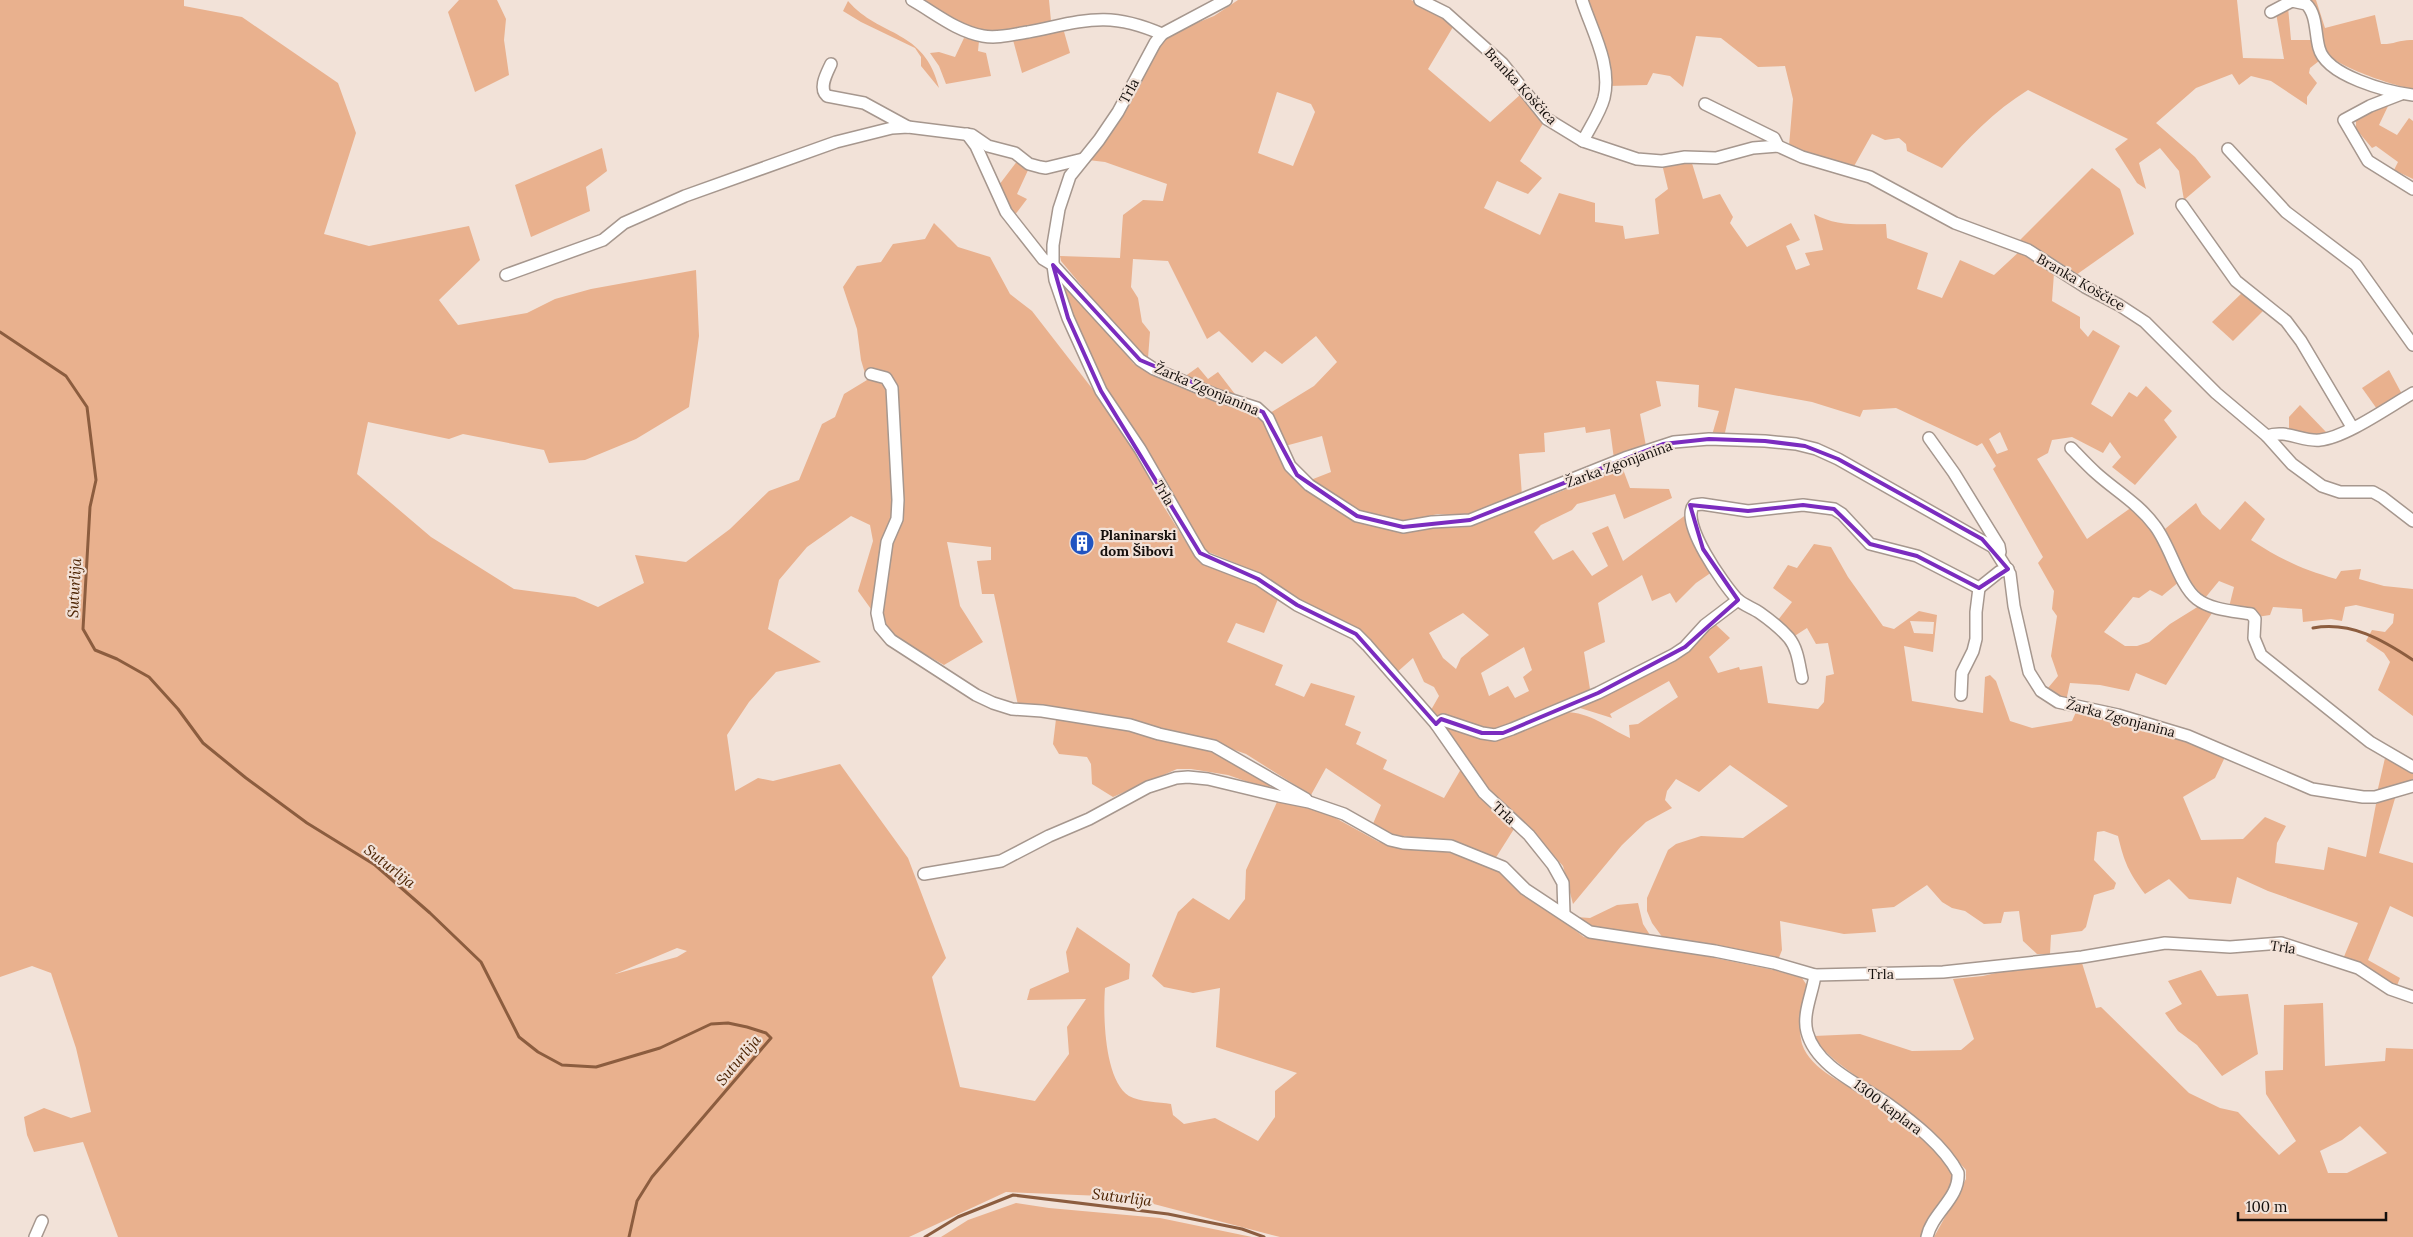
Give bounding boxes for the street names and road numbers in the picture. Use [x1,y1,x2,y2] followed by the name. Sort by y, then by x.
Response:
[1481,44,1561,128] street label: Branka Koščica
[1115,75,1143,107] street label: Trla
[2034,249,2129,315] street label: Branka Koščice
[1152,359,1262,419] street label: Žarka Zgonjanina
[1563,436,1675,492] street label: Žarka Zgonjanina
[1150,477,1178,509] street label: Trla
[2065,695,2177,741] street label: Žarka Zgonjanina
[1488,798,1520,828] street label: Trla
[2269,936,2297,958] street label: Trla
[1868,965,1894,983] street label: Trla
[1850,1075,1926,1139] street label: 1300 kaplara

